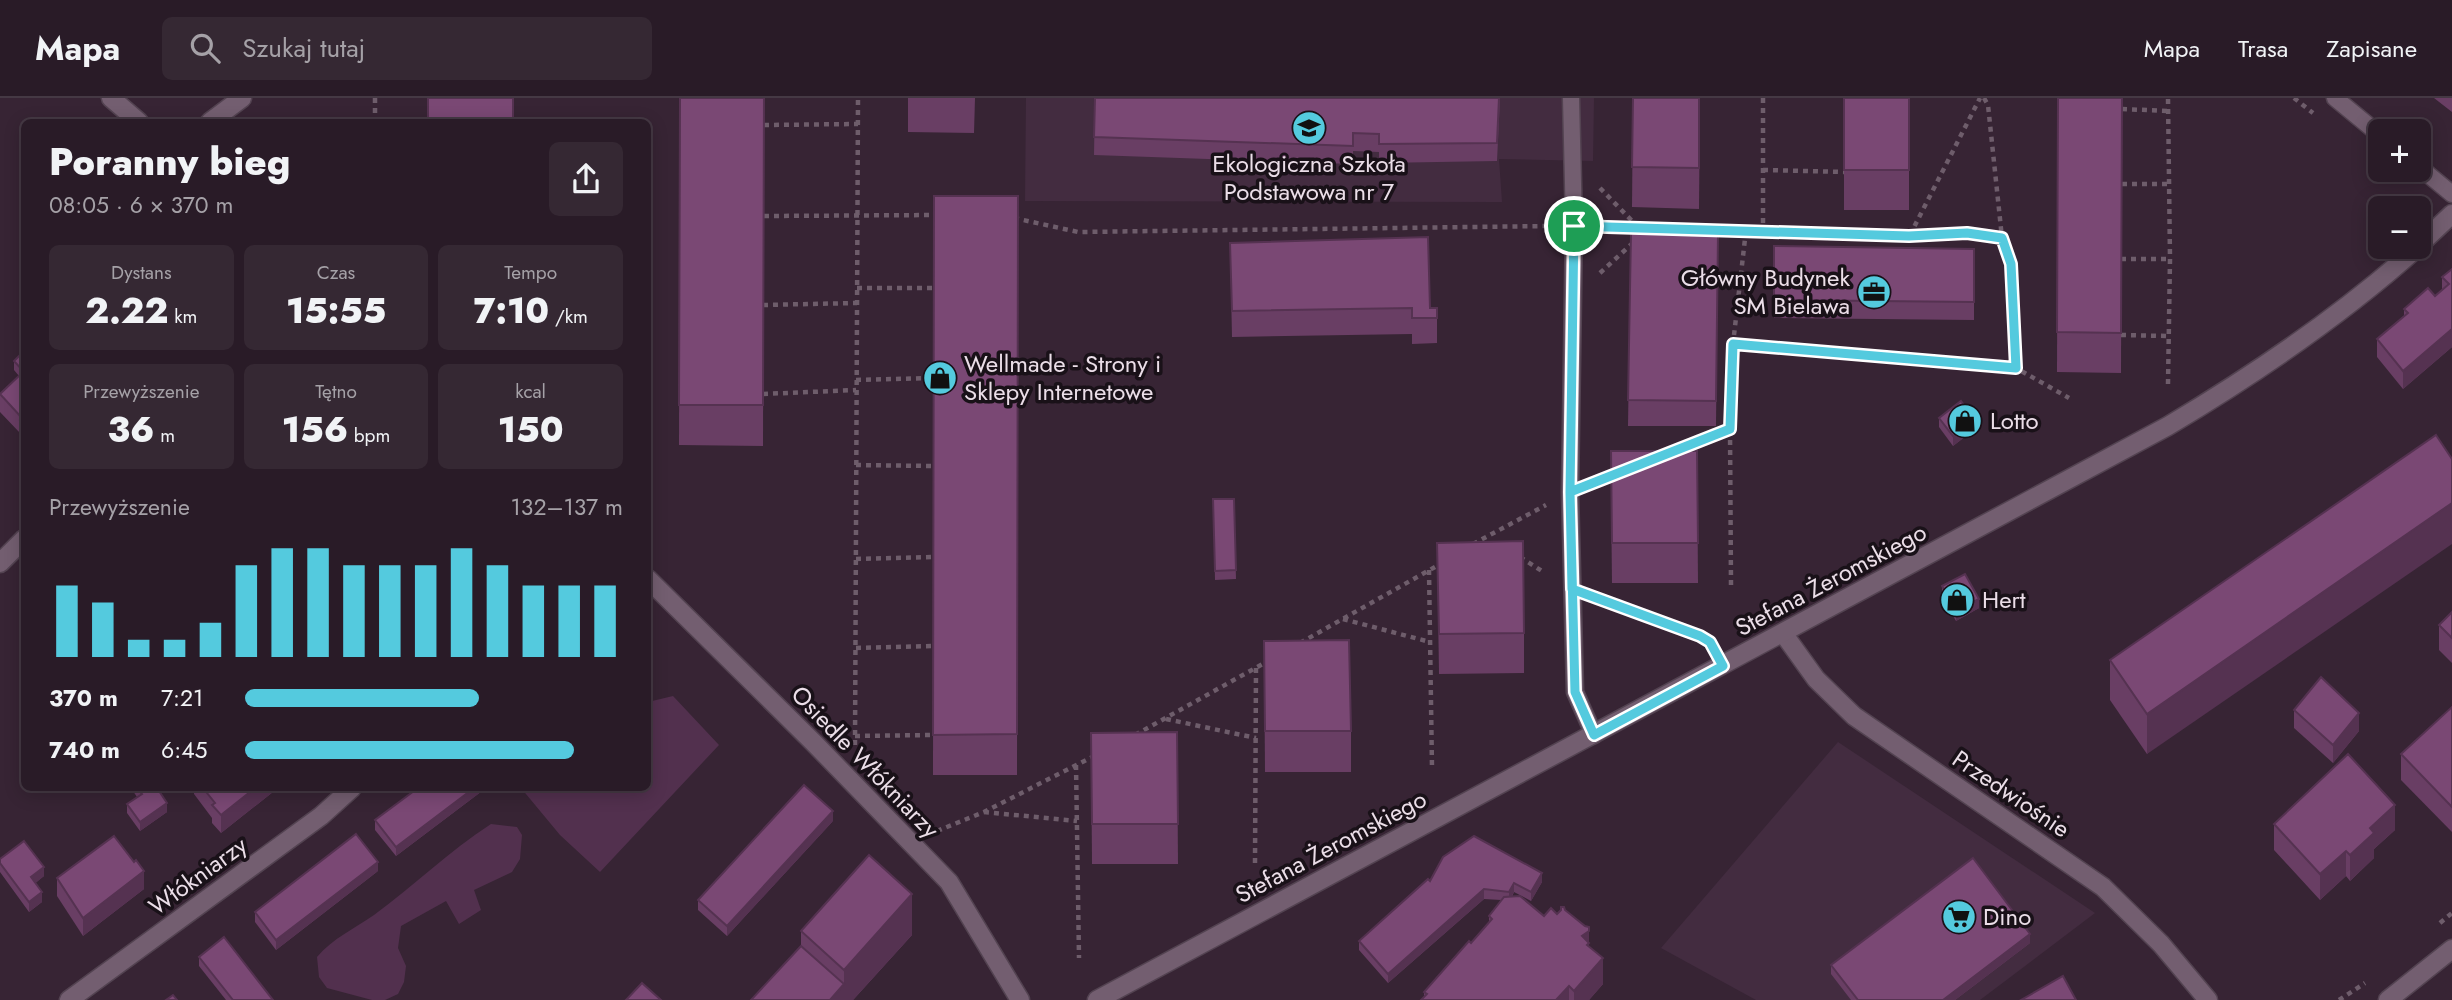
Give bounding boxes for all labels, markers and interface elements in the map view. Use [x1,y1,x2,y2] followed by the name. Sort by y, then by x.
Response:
[162,17,652,80] search box
[35,25,120,72] text: Mapa
[186,29,224,67] icon: search
[242,29,365,67] text: Szukaj tutaj
[2144,31,2200,66] text: Mapa
[2238,31,2288,66] text: Trasa
[2326,31,2417,66] text: Zapisane
[1290,109,1328,147] school or university icon: Ekologiczna Szkoła Podstawowa nr 7
[2368,119,2431,259] map controls
[2368,119,2431,182] button: +
[49,134,290,189] text: Poranny bieg
[549,142,623,216] button: share
[1212,146,1406,209] place label: Ekologiczna Szkoła Podstawowa nr 7
[49,188,233,222] text: 08:05 · 6 × 370 m
[1544,196,1604,256] pin
[2368,196,2431,259] button: −
[1555,207,1593,245] icon: arrive
[111,259,172,286] text: Dystans
[317,259,355,286] text: Czas
[504,259,557,286] text: Tempo
[1681,260,1850,323] place label: Główny Budynek SM Bielawa
[1855,273,1893,311] office icon: Główny Budynek SM Bielawa
[85,286,168,336] text: 2.22
[286,286,386,336] text: 15:55
[473,286,549,336] text: 7:10
[168,303,197,330] text: km
[549,303,588,330] text: /km
[964,346,1161,409] place label: Wellmade - Strony i Sklepy Internetowe
[921,359,959,397] shop icon: Wellmade - Strony i Sklepy Internetowe
[83,378,199,405] text: Przewyższenie
[315,378,357,405] text: Tętno
[515,378,546,405] text: kcal
[1946,402,1984,440] shop icon: Lotto
[1990,403,2039,438] place label: Lotto
[108,405,155,455] text: 36
[282,405,348,455] text: 156
[498,405,564,455] text: 150
[155,422,175,449] text: m
[348,422,390,449] text: bpm
[49,490,190,524] text: Przewyższenie
[511,490,623,524] text: 132–137 m
[1729,514,1932,645] street label: Stefana Żeromskiego
[1938,581,1976,619] shop icon: Hert
[1982,582,2026,617] place label: Hert
[783,677,948,846] street label: Osiedle Włókniarzy
[49,681,118,715] text: 370 m
[161,681,203,715] text: 7:21
[49,733,120,767] text: 740 m
[161,733,208,767] text: 6:45
[1946,741,2077,846] street label: Przedwiośnie
[1229,781,1432,912] street label: Stefana Żeromskiego
[141,828,255,923] street label: Włókniarzy
[1940,898,1978,936] supermarket icon: Dino
[1983,899,2031,934] place label: Dino

